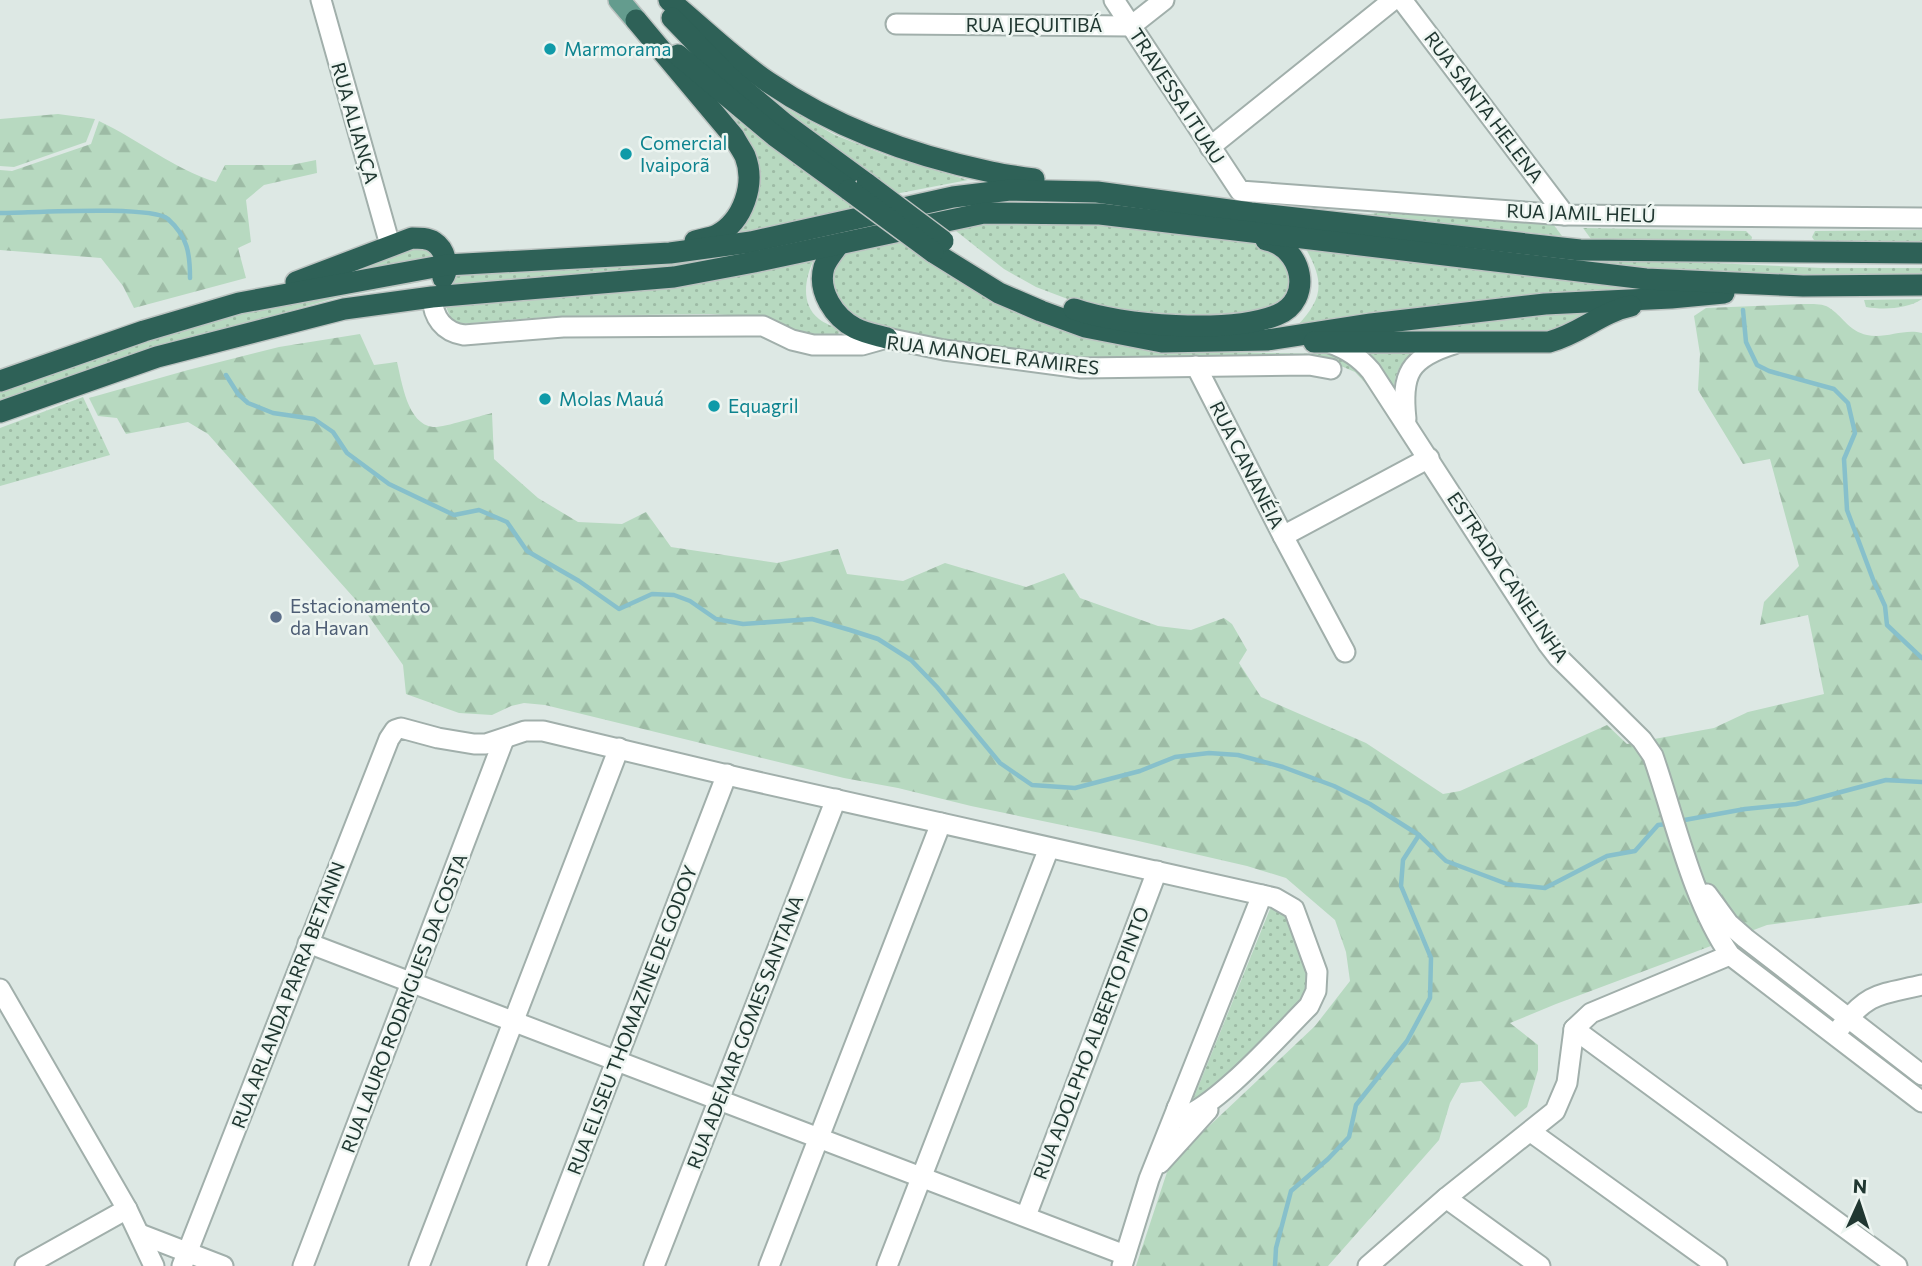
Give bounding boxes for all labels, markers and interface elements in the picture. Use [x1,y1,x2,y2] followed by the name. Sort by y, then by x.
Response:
[966,13,1102,36] street label: RUA JEQUITIBÁ
[1125,24,1230,168] street label: TRAVESSA ITUAU
[1420,27,1549,187] street label: RUA SANTA HELENA
[564,37,671,60] place label: Marmorama
[542,41,558,57] marker: Marmorama
[327,59,384,186] street label: RUA ALIANÇA
[640,131,727,176] place label: Comercial Ivaiporã
[618,146,634,162] marker: Comercial Ivaiporã
[1506,197,1656,227] street label: RUA JAMIL HELÚ
[886,330,1101,379] street label: RUA MANOEL RAMIRES
[559,387,664,410] place label: Molas Mauá
[537,391,553,407] marker: Molas Mauá
[728,394,799,417] place label: Equagril
[1205,397,1289,532] street label: RUA CANANÉIA
[706,398,722,414] marker: Equagril
[1443,487,1574,666] street label: ESTRADA CANELINHA
[290,594,431,639] place label: Estacionamento da Havan
[268,609,284,625] marker: Estacionamento da Havan
[336,850,471,1156] street label: RUA LAURO RODRIGUES DA COSTA
[226,858,349,1132] street label: RUA ARLANDA PARRA BETANIN
[562,862,701,1178] street label: RUA ELISEU THOMAZINE DE GODOY
[682,892,807,1172] street label: RUA ADEMAR GOMES SANTANA
[1028,903,1153,1183] street label: RUA ADOLPHO ALBERTO PINTO
[1824,1168,1894,1238] north arrow
[1852,1174,1868,1197] text: N

